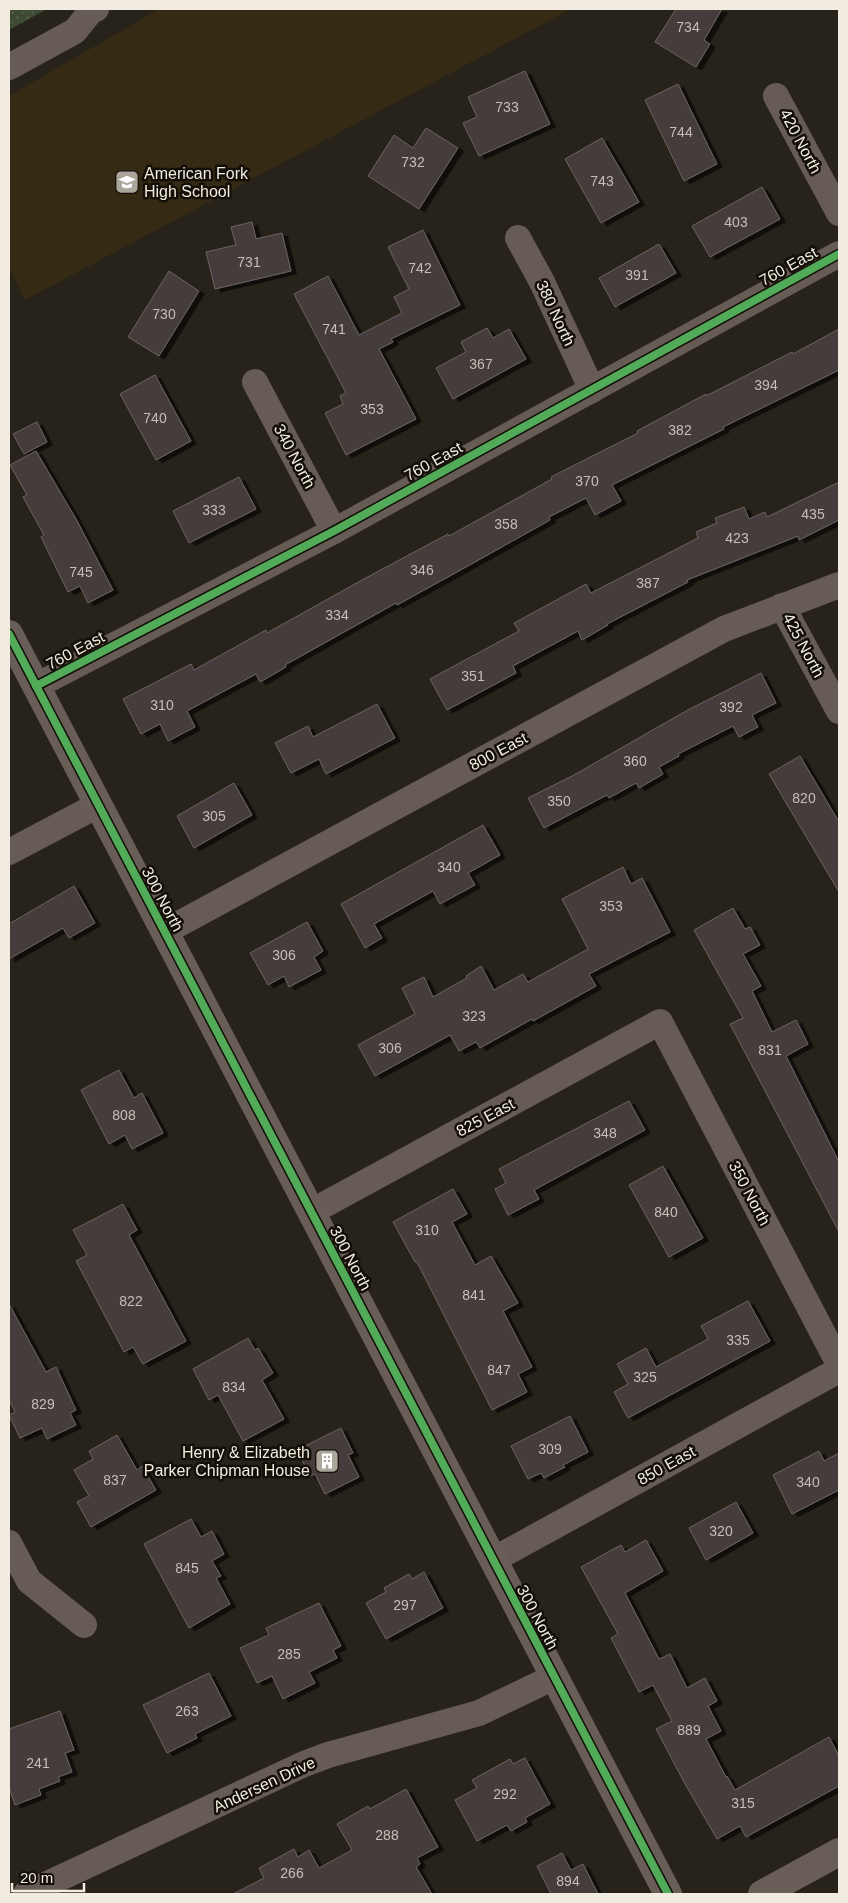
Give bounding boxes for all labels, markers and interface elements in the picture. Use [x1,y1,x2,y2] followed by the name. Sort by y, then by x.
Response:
[676,19,700,35] house number: 734
[495,99,519,115] house number: 733
[777,106,825,176] street label: 420 North
[669,124,693,140] house number: 744
[401,154,425,170] house number: 732
[144,165,249,200] place label: American Fork High School
[114,169,140,195] school or university icon: American Fork High School
[590,173,614,189] house number: 743
[724,214,748,230] house number: 403
[757,243,820,289] street label: 760 East
[237,254,261,270] house number: 731
[408,260,432,276] house number: 742
[625,267,649,283] house number: 391
[533,278,578,349] street label: 380 North
[152,306,176,322] house number: 730
[322,321,346,337] house number: 741
[469,356,493,372] house number: 367
[754,377,778,393] house number: 394
[360,401,384,417] house number: 353
[143,410,167,426] house number: 740
[271,421,319,491] street label: 340 North
[668,422,692,438] house number: 382
[402,438,465,484] street label: 760 East
[575,473,599,489] house number: 370
[202,502,226,518] house number: 333
[801,506,825,522] house number: 435
[494,516,518,532] house number: 358
[725,530,749,546] house number: 423
[410,562,434,578] house number: 346
[69,564,93,580] house number: 745
[636,575,660,591] house number: 387
[325,607,349,623] house number: 334
[780,610,828,680] street label: 425 North
[43,628,108,673] street label: 760 East
[461,668,485,684] house number: 351
[150,697,174,713] house number: 310
[719,699,743,715] house number: 392
[466,729,531,774] street label: 800 East
[623,753,647,769] house number: 360
[792,790,816,806] house number: 820
[547,793,571,809] house number: 350
[202,808,226,824] house number: 305
[437,859,461,875] house number: 340
[139,864,187,934] street label: 300 North
[599,898,623,914] house number: 353
[272,947,296,963] house number: 306
[462,1008,486,1024] house number: 323
[378,1040,402,1056] house number: 306
[758,1042,782,1058] house number: 831
[453,1095,518,1140] street label: 825 East
[112,1107,136,1123] house number: 808
[593,1125,617,1141] house number: 348
[726,1158,774,1228] street label: 350 North
[654,1204,678,1220] house number: 840
[415,1222,439,1238] house number: 310
[327,1223,375,1293] street label: 300 North
[462,1287,486,1303] house number: 841
[119,1293,143,1309] house number: 822
[726,1332,750,1348] house number: 335
[487,1362,511,1378] house number: 847
[633,1369,657,1385] house number: 325
[222,1379,246,1395] house number: 834
[31,1396,55,1412] house number: 829
[538,1441,562,1457] house number: 309
[635,1442,698,1488] street label: 850 East
[144,1444,310,1479] place label: Henry & Elizabeth Parker Chipman House
[314,1448,340,1474] building icon: Henry & Elizabeth Parker Chipman House
[103,1472,127,1488] house number: 837
[796,1474,820,1490] house number: 340
[709,1523,733,1539] house number: 320
[175,1560,199,1576] house number: 845
[514,1582,562,1652] street label: 300 North
[393,1597,417,1613] house number: 297
[277,1646,301,1662] house number: 285
[175,1703,199,1719] house number: 263
[677,1722,701,1738] house number: 889
[211,1753,318,1815] street label: Andersen Drive
[26,1755,50,1771] house number: 241
[493,1786,517,1802] house number: 292
[731,1795,755,1811] house number: 315
[375,1827,399,1843] house number: 288
[12,1860,85,1892] scale bar
[280,1865,304,1881] house number: 266
[20,1869,53,1886] text: 20 m
[556,1873,580,1889] house number: 894

